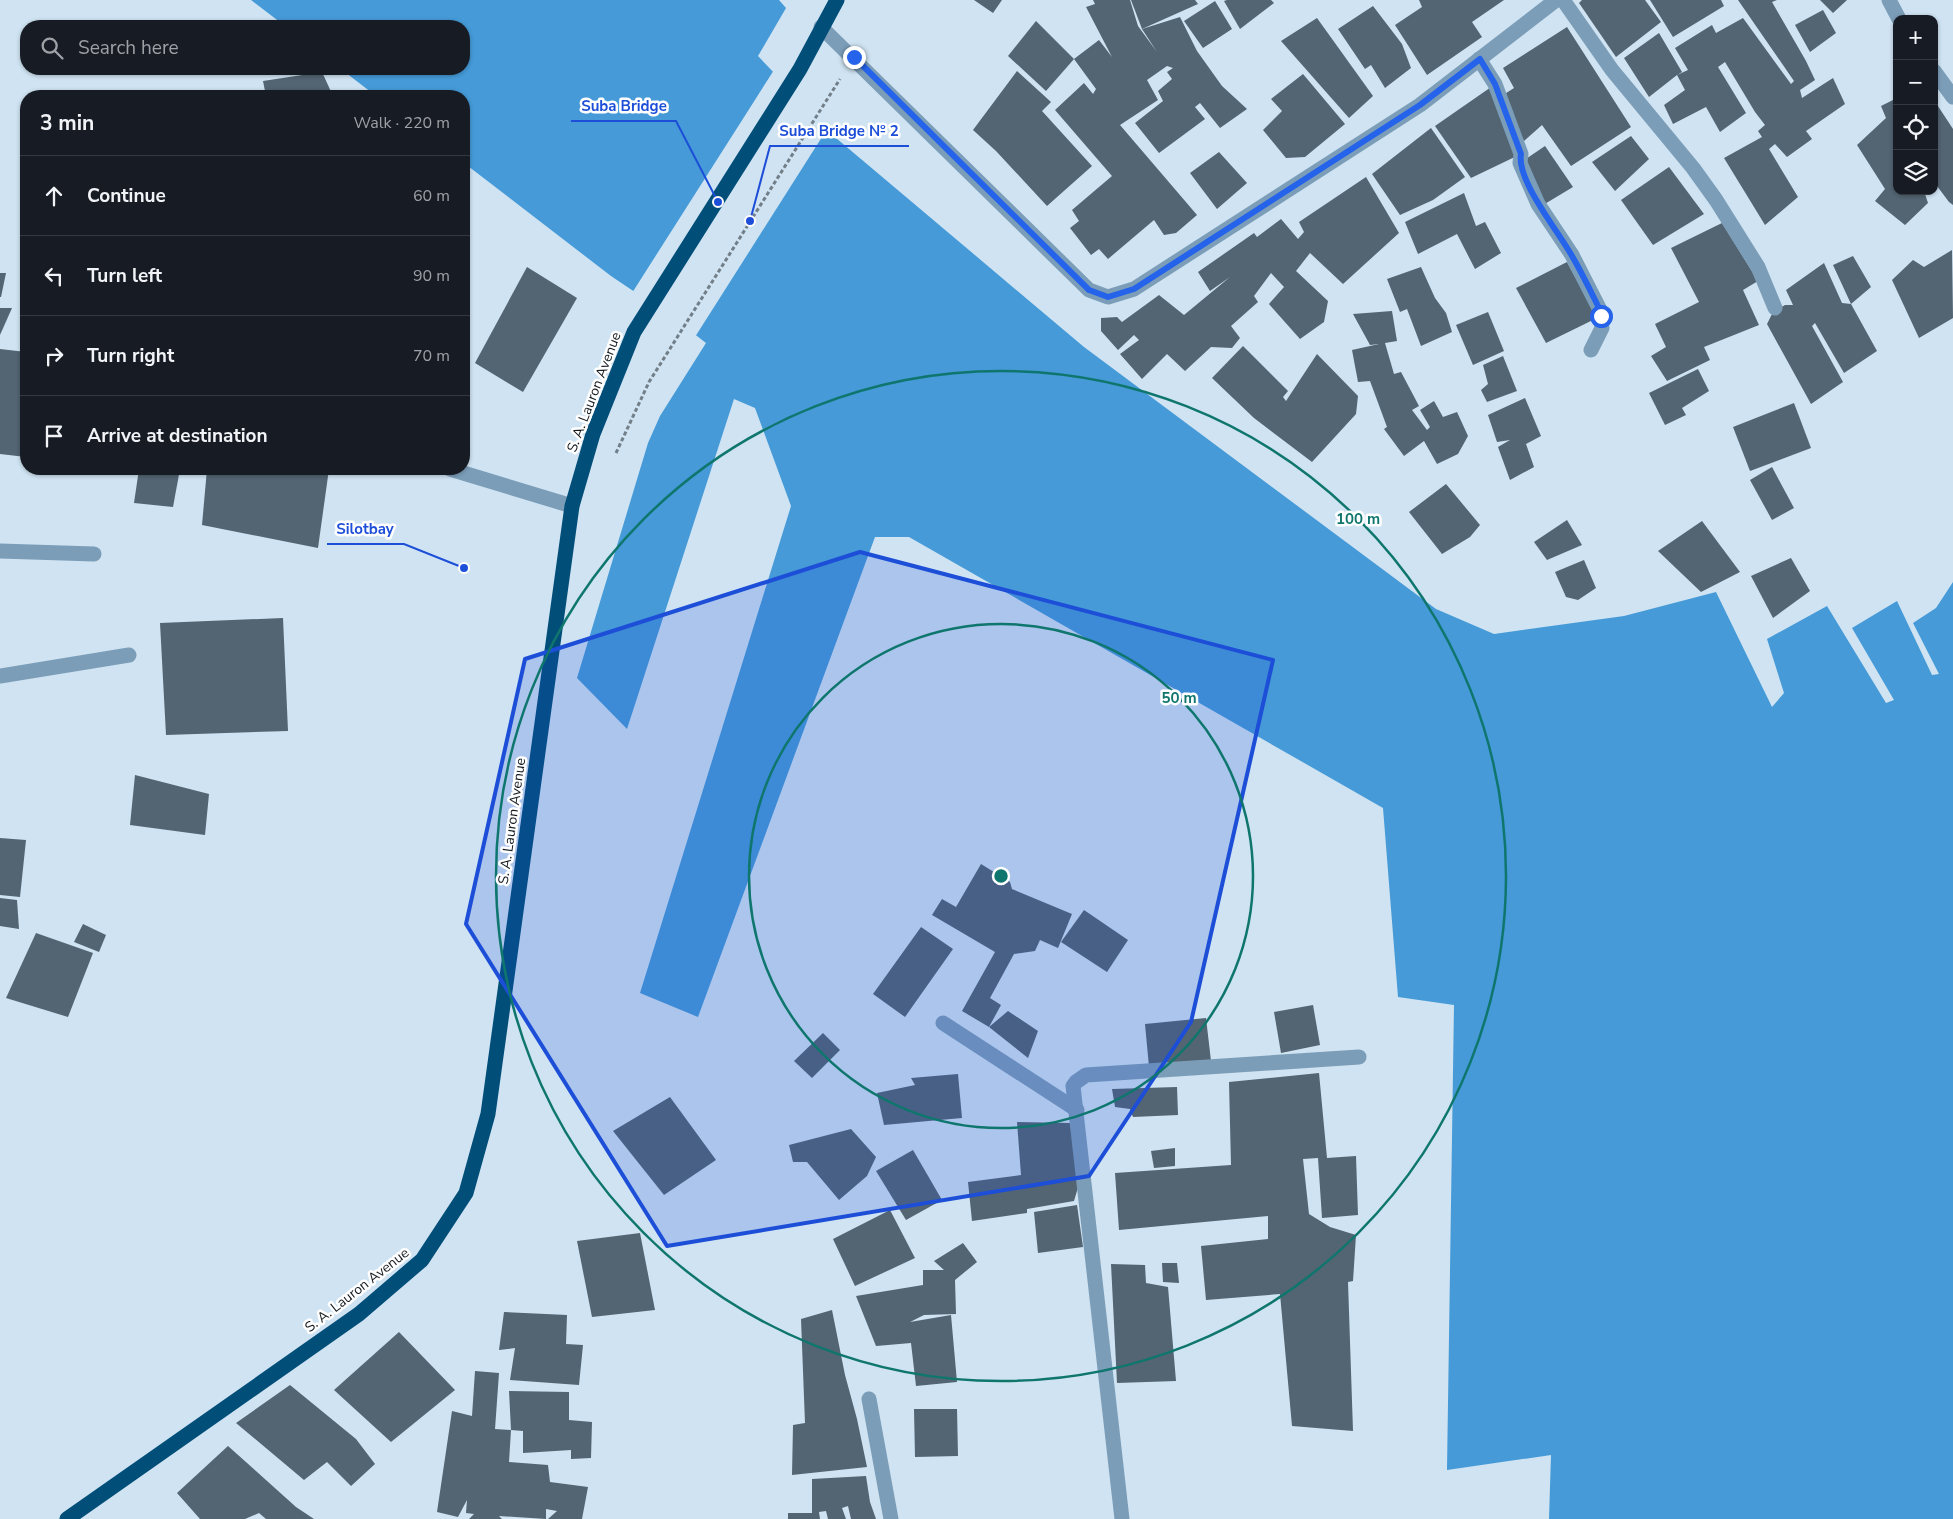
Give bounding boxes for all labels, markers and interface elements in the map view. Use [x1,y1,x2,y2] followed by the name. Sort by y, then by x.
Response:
[1893,15,1938,195] map controls
[1893,15,1938,60] button: +
[20,20,470,75] search box
[38,34,66,62] icon: search
[78,35,179,61] text: Search here
[843,46,866,69] route end
[1893,60,1938,105] button: −
[571,91,676,121] callout: Suba Bridge
[581,96,667,116] text: Suba Bridge
[1893,105,1938,150] button: locate
[40,109,94,137] text: 3 min
[354,112,450,134] text: Walk · 220 m
[770,116,909,146] callout: Suba Bridge № 2
[779,121,899,141] text: Suba Bridge № 2
[1893,150,1938,195] button: layers
[40,182,68,210] icon: ahead
[87,183,166,209] text: Continue
[413,185,450,207] text: 60 m
[40,262,68,290] icon: left
[87,263,162,289] text: Turn left
[413,265,450,287] text: 90 m
[1590,305,1613,328] route start
[562,329,626,455] street label: S. A. Lauron Avenue
[40,342,68,370] icon: right
[87,343,174,369] text: Turn right
[413,345,450,367] text: 70 m
[40,422,68,450] icon: arrive
[87,423,268,449] text: Arrive at destination
[1336,509,1380,529] text: 100 m
[327,514,404,544] callout: Silotbay
[336,519,394,539] text: Silotbay
[1161,688,1197,708] text: 50 m
[494,757,530,885] street label: S. A. Lauron Avenue
[992,867,1010,885] centre of rings
[301,1243,413,1337] street label: S. A. Lauron Avenue

